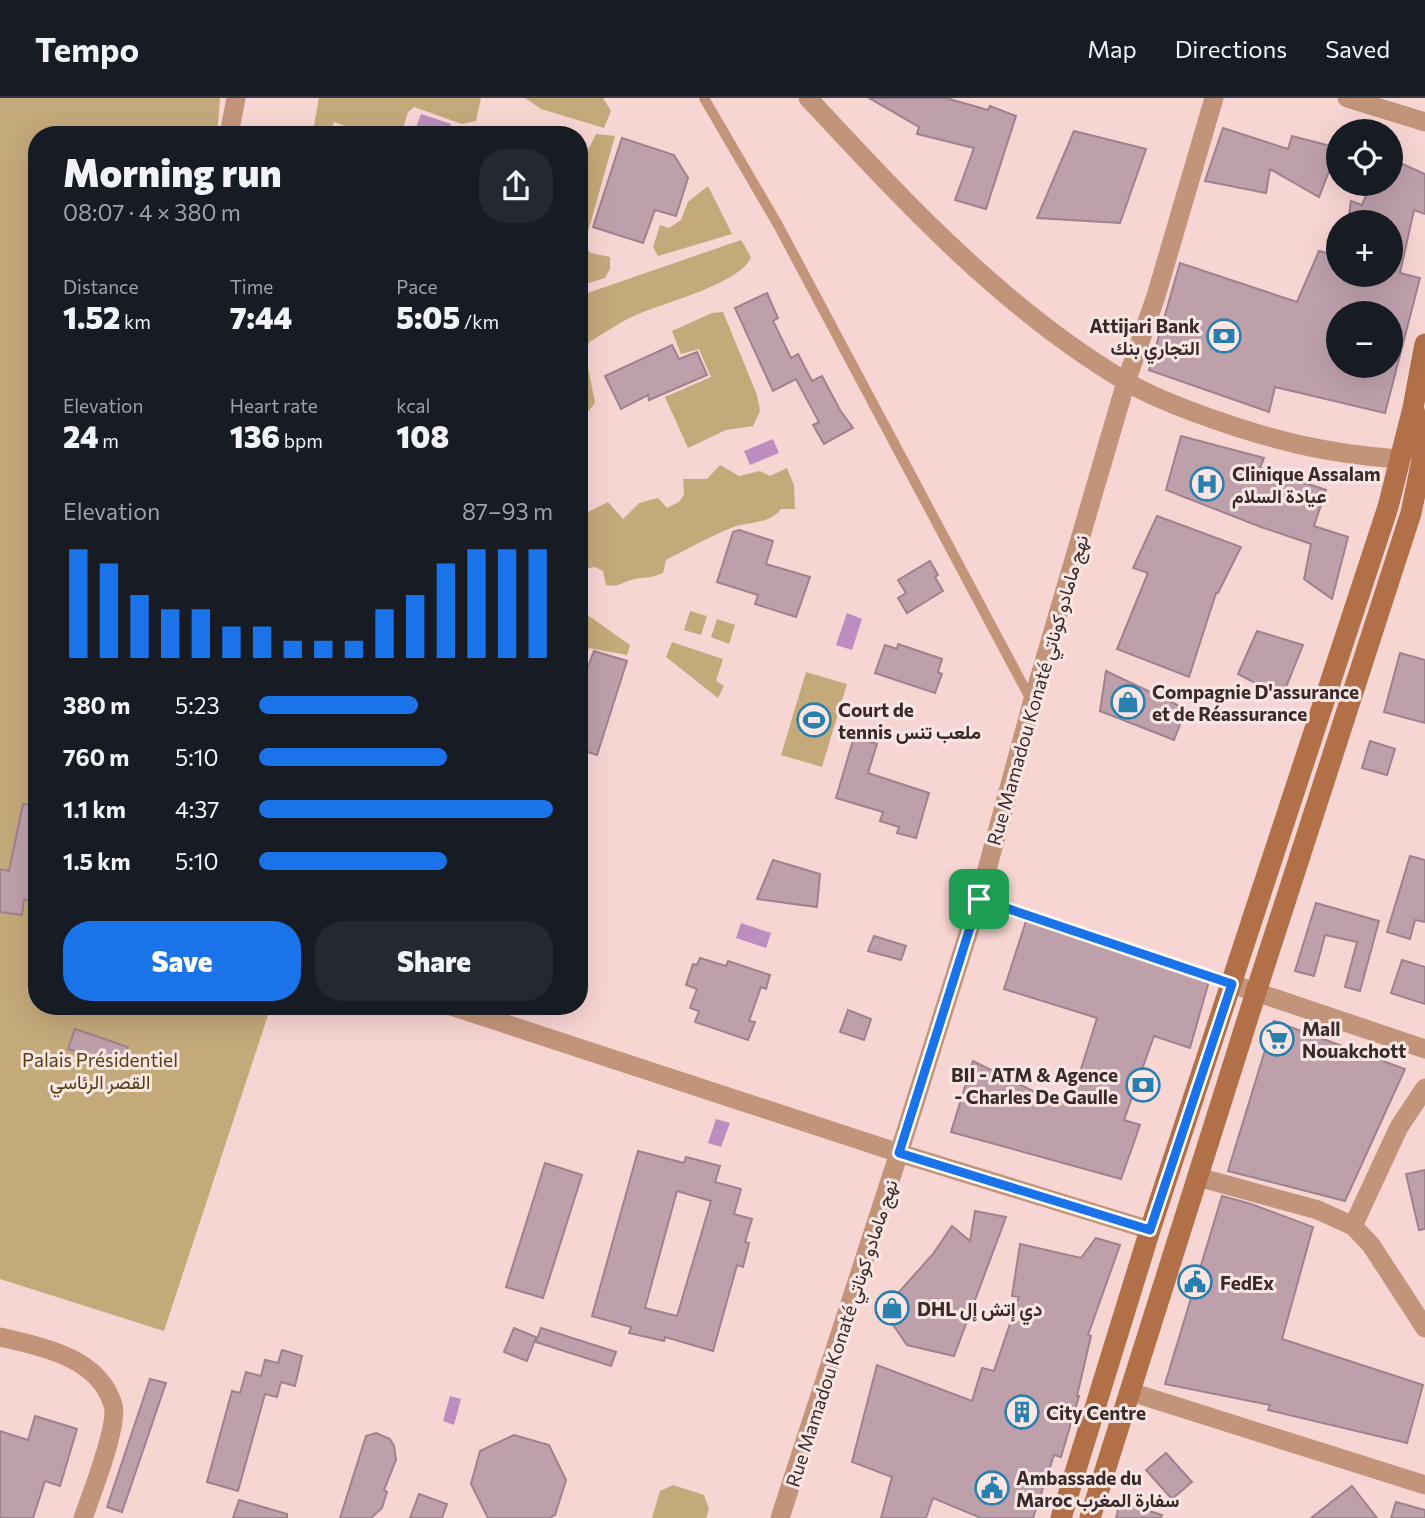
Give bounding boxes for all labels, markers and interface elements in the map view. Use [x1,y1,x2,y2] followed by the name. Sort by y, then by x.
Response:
[35,28,139,69] text: Tempo
[1087,34,1137,63] text: Map
[1175,34,1287,63] text: Directions
[1325,34,1390,63] text: Saved
[1326,119,1403,378] map controls
[1326,119,1403,196] button: locate
[63,148,282,195] text: Morning run
[479,149,553,223] button: share
[63,198,241,226] text: 08:07 · 4 × 380 m
[1326,210,1403,287] button: +
[63,275,139,298] text: Distance
[230,275,273,298] text: Time
[396,275,438,298] text: Pace
[63,298,120,335] text: 1.52
[230,298,292,335] text: 7:44
[396,298,460,335] text: 5:05
[1326,301,1403,378] button: −
[120,310,151,333] text: km
[460,310,499,333] text: /km
[1089,314,1200,365] place label: Attijari Bank التجاري بنك
[1205,317,1243,355] bank icon: Attijari Bank التجاري بنك
[63,394,143,417] text: Elevation
[230,394,318,417] text: Heart rate
[396,394,430,417] text: kcal
[63,417,99,454] text: 24
[230,417,280,454] text: 136
[396,417,449,454] text: 108
[99,429,119,452] text: m
[280,429,323,452] text: bpm
[1232,462,1380,509] place label: Clinique Assalam عيادة السلام
[1188,465,1226,503] hospital icon: Clinique Assalam عيادة السلام
[63,497,160,525] text: Elevation
[462,497,553,525] text: 87–93 m
[982,532,1097,849] street label: Rue Mamadou Konaté نهج مامادو كوناتي
[1152,680,1359,725] place label: Compagnie D'assurance et de Réassurance
[1109,683,1147,721] shop icon: Compagnie D'assurance et de Réassurance
[63,691,130,719] text: 380 m
[175,691,220,719] text: 5:23
[838,698,981,744] place label: Court de tennis ملعب تنس
[795,701,833,739] sports icon: Court de tennis ملعب تنس
[63,743,129,771] text: 760 m
[175,743,218,771] text: 5:10
[63,795,126,823] text: 1.1 km
[175,795,219,823] text: 4:37
[63,847,131,875] text: 1.5 km
[175,847,218,875] text: 5:10
[949,869,1009,929] pin
[960,880,998,918] icon: arrive
[63,921,301,1001] button: Save
[315,921,553,1001] button: Share
[1302,1017,1406,1062] place label: Mall Nouakchott
[1258,1020,1296,1058] supermarket icon: Mall Nouakchott
[22,1048,178,1098] park label: Palais Présidentiel القصر الرئاسي
[951,1063,1118,1108] place label: BII - ATM & Agence - Charles De Gaulle
[1124,1066,1162,1104] bank icon: BII - ATM & Agence - Charles De Gaulle
[780,1176,906,1491] street label: Rue Mamadou Konaté نهج مامادو كوناتي
[1176,1263,1214,1301] public building icon: FedEx
[1220,1271,1274,1294] place label: FedEx
[873,1289,911,1327] shop icon: DHL دي إتش إل
[917,1297,1042,1326] place label: DHL دي إتش إل
[1003,1393,1041,1431] building icon: City Centre
[1046,1401,1146,1424] place label: City Centre
[1016,1466,1179,1513] place label: Ambassade du Maroc سفارة المغرب
[973,1469,1011,1507] public building icon: Ambassade du Maroc سفارة المغرب

